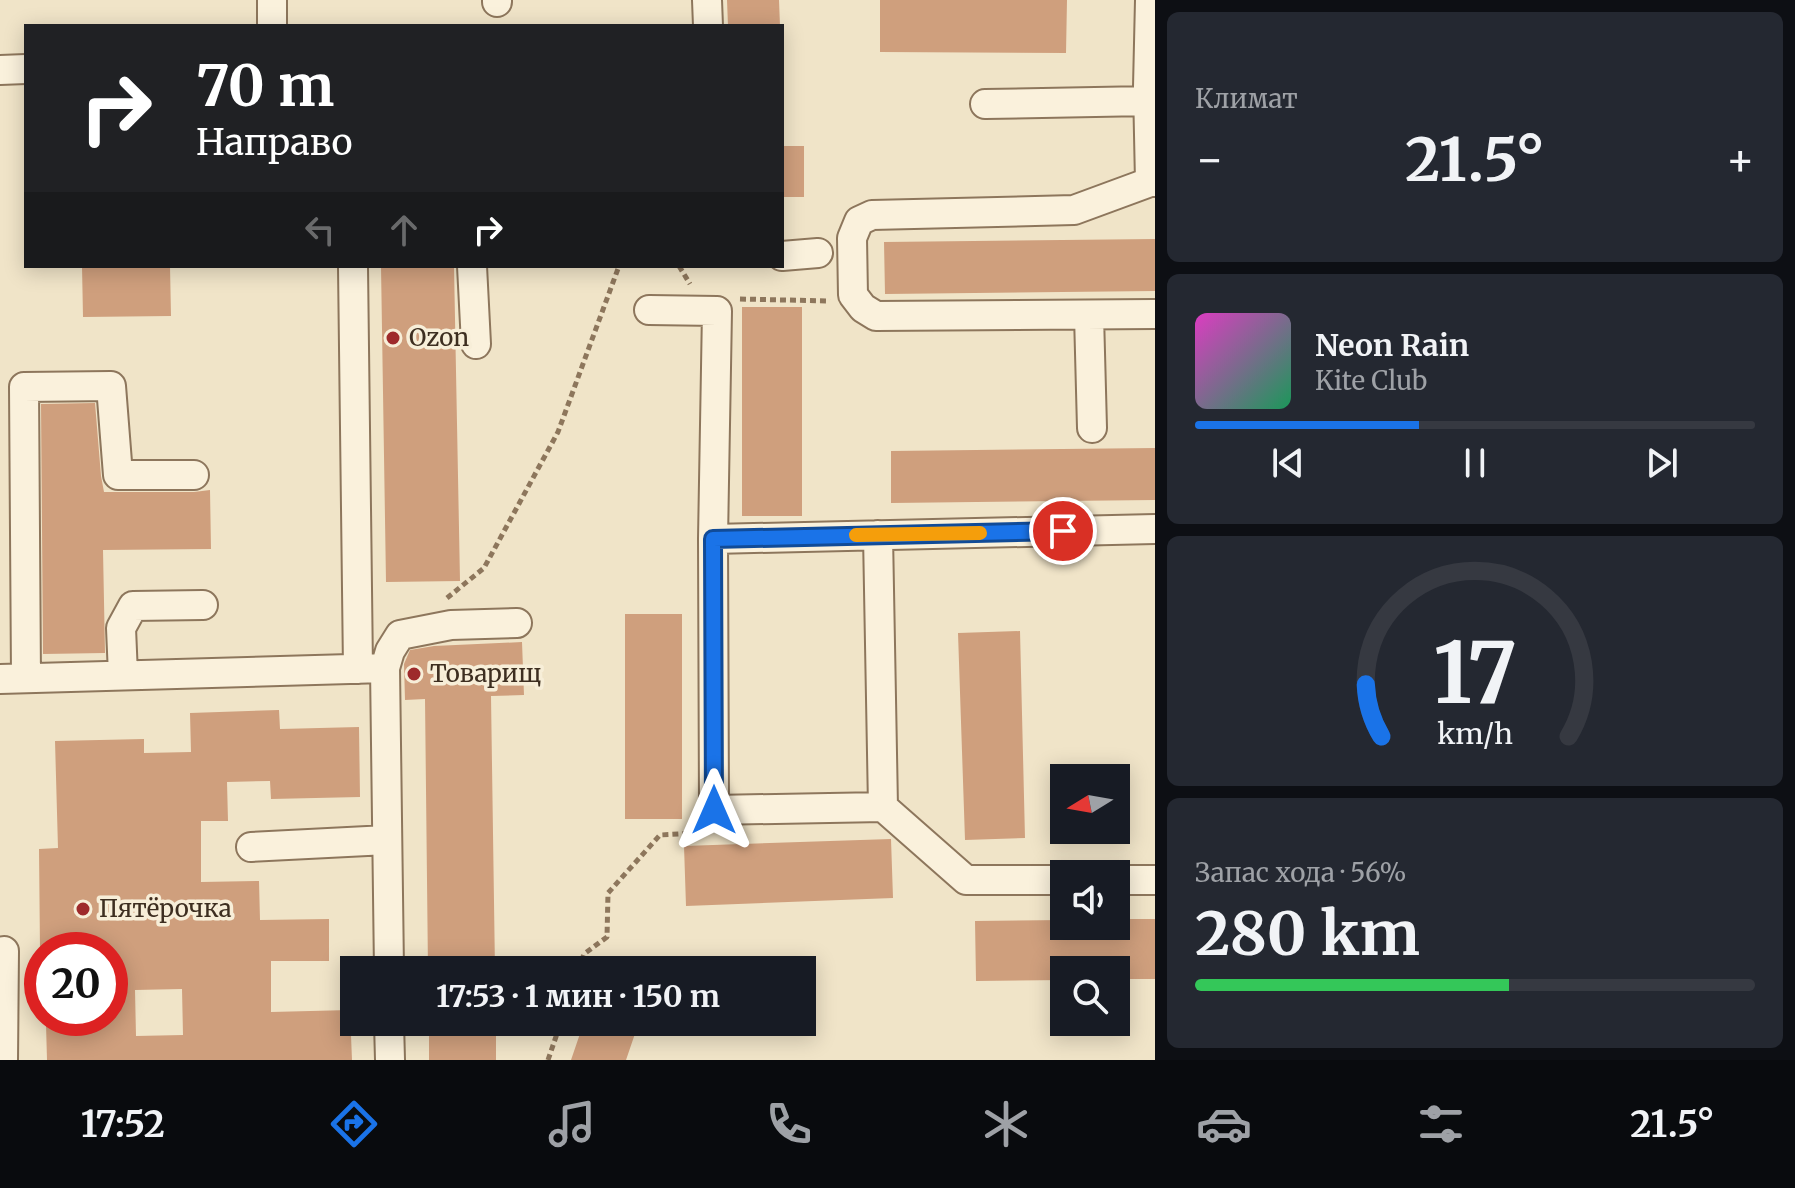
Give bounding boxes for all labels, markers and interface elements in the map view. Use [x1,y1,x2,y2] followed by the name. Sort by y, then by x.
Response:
[196,51,334,121] text: 70 m
[64,56,168,160] icon: right
[1195,82,1298,115] text: Климат
[196,120,352,165] text: Направо
[1405,122,1545,197] text: 21.5°
[1195,132,1224,187] text: −
[1726,132,1755,187] text: +
[298,208,342,252] icon: left
[382,208,426,252] icon: ahead
[466,208,510,252] icon: right
[409,322,469,353] place label: Ozon
[1315,326,1469,364] text: Neon Rain
[384,329,402,347] marker: Ozon
[1315,364,1427,397] text: Kite Club
[1266,441,1310,485] icon: previous
[1453,441,1497,485] icon: pause
[1640,441,1684,485] icon: next
[1029,497,1097,565] pin
[1041,509,1085,553] icon: arrive
[1433,621,1517,726] text: 17
[430,658,541,689] place label: Товарищ
[405,665,423,683] marker: Товарищ
[1437,716,1513,752] text: km/h
[1050,764,1130,844] north arrow
[1050,764,1130,1036] map controls
[672,768,756,852] position arrow
[1195,856,1406,889] text: Запас хода · 56%
[1050,860,1130,940] button: sound
[99,893,232,924] place label: Пятёрочка
[1195,896,1420,971] text: 280 km
[74,900,92,918] marker: Пятёрочка
[24,932,128,1036] speed limit sign: 20
[1050,956,1130,1036] button: search
[436,977,720,1015] text: 17:53 · 1 мин · 150 m
[326,1096,382,1152] icon: directions
[544,1096,600,1152] icon: music
[761,1096,817,1152] icon: phone
[978,1096,1034,1152] icon: climate
[1196,1096,1252,1152] icon: car
[1413,1096,1469,1152] icon: filters
[81,1102,165,1147] text: 17:52
[1630,1102,1714,1147] text: 21.5°

